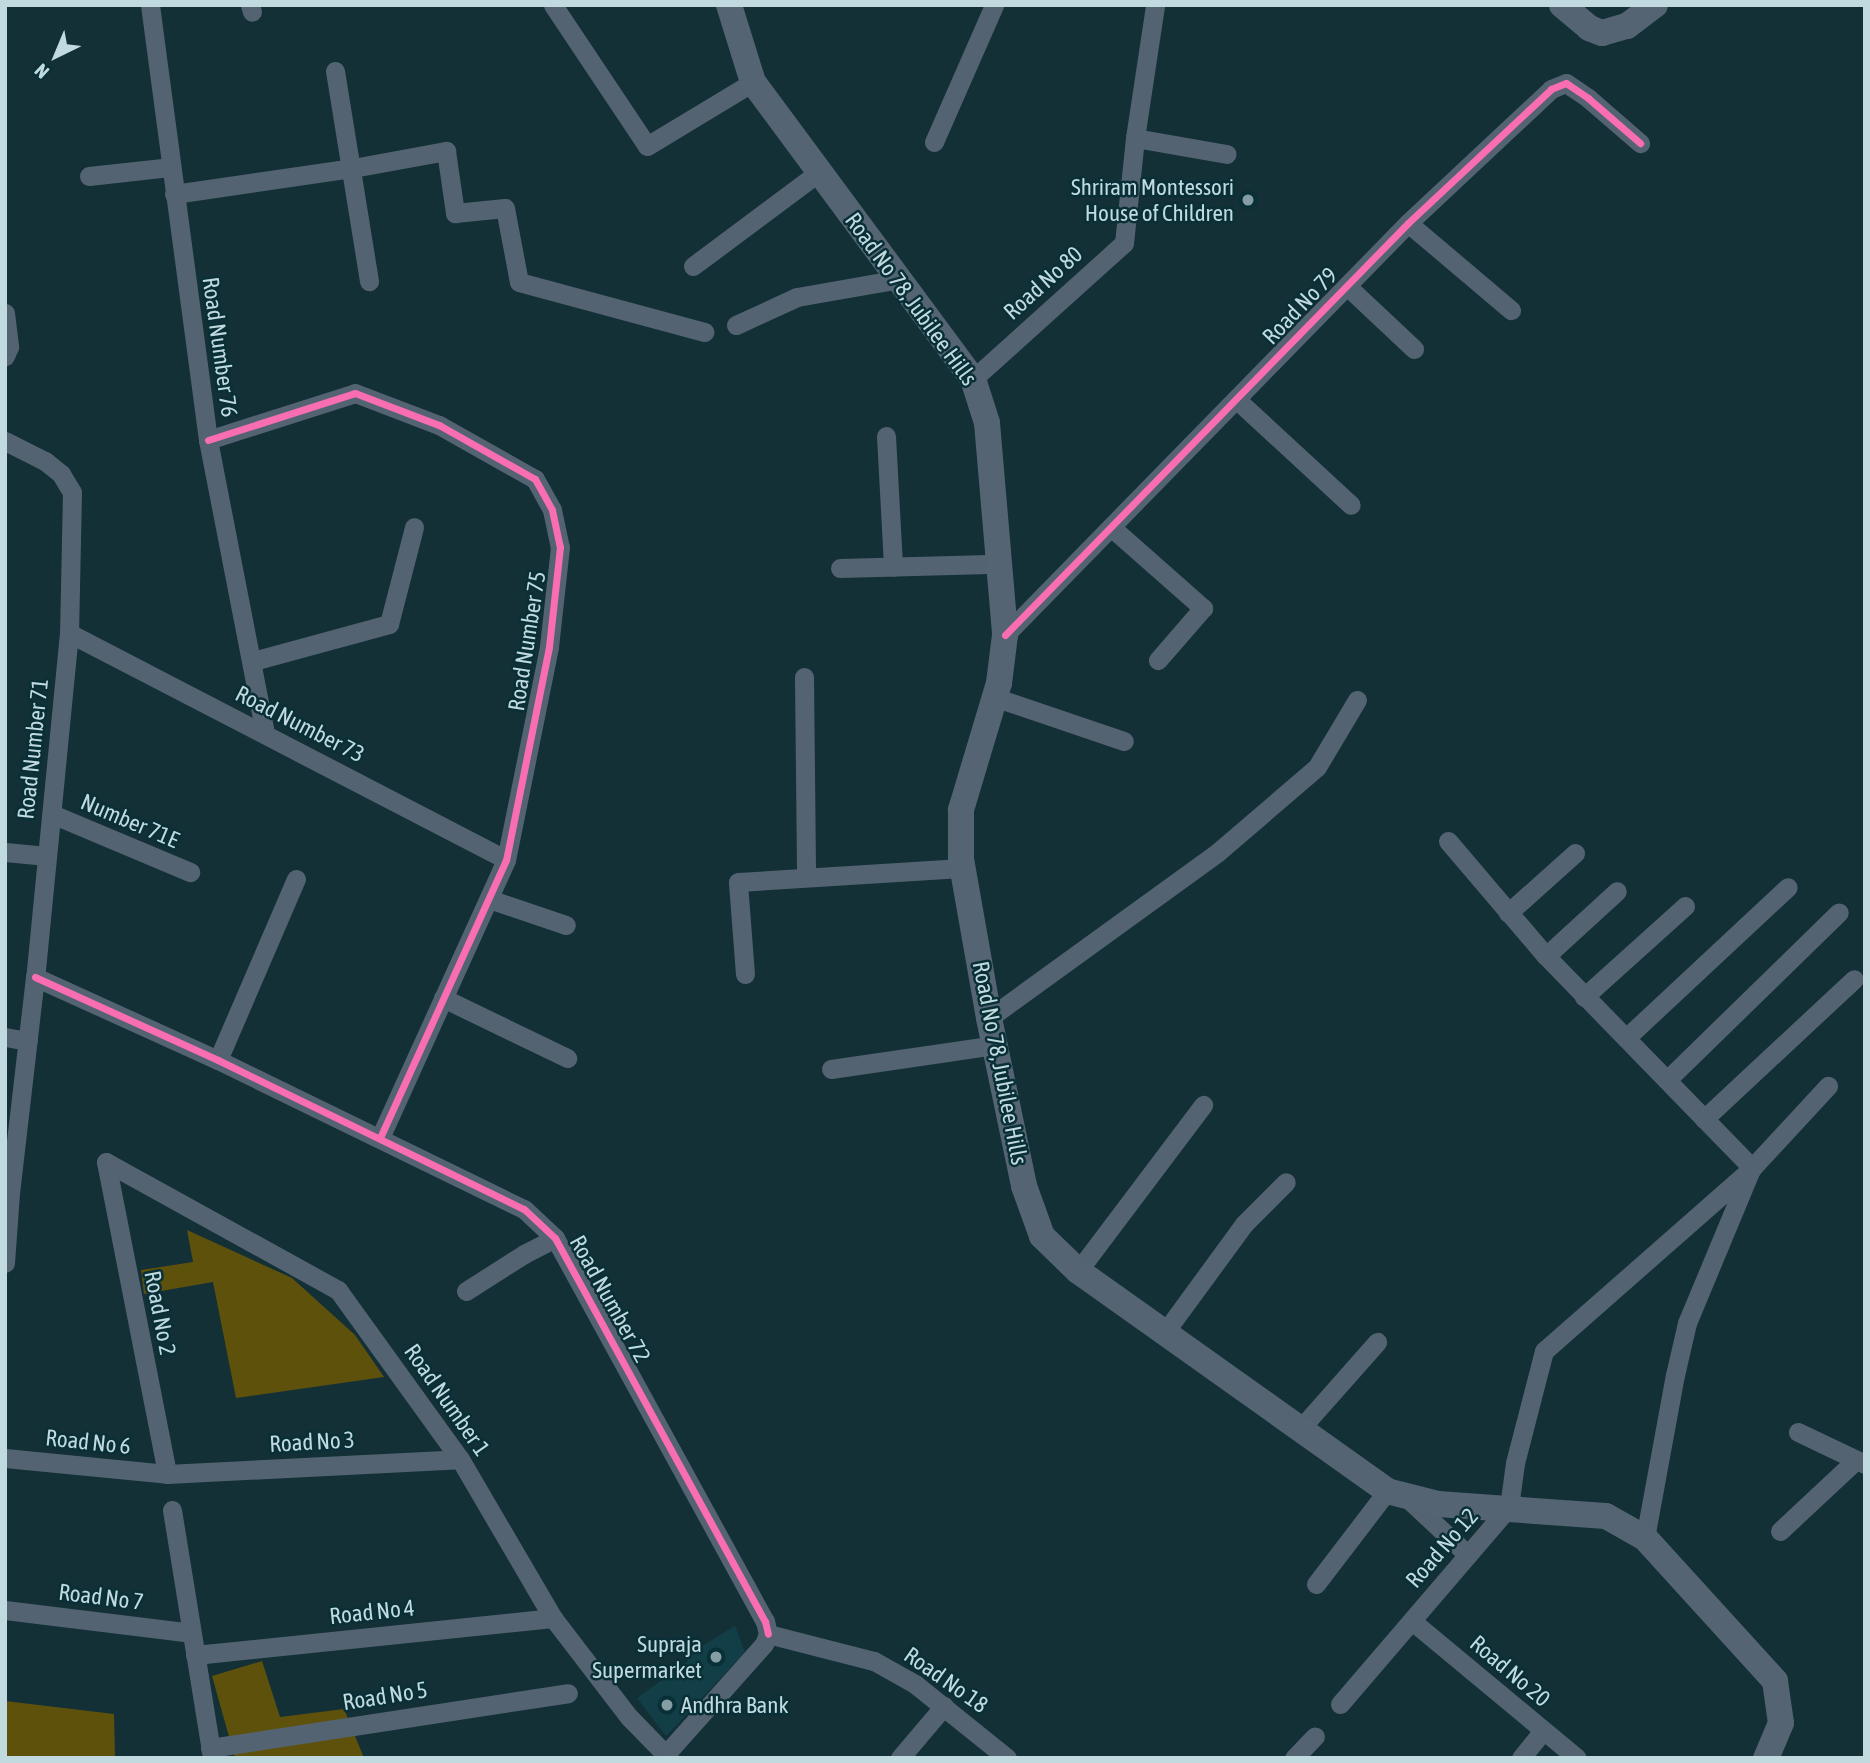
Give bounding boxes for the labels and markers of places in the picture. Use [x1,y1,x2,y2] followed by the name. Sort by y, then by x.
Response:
[1071,173,1234,227] place label: Shriram Montessori House of Children
[1240,192,1256,208] marker: Shriram Montessori House of Children
[592,1630,702,1684] place label: Supraja Supermarket
[708,1649,724,1665] marker: Supraja Supermarket
[681,1691,789,1719] place label: Andhra Bank
[659,1697,675,1713] marker: Andhra Bank

